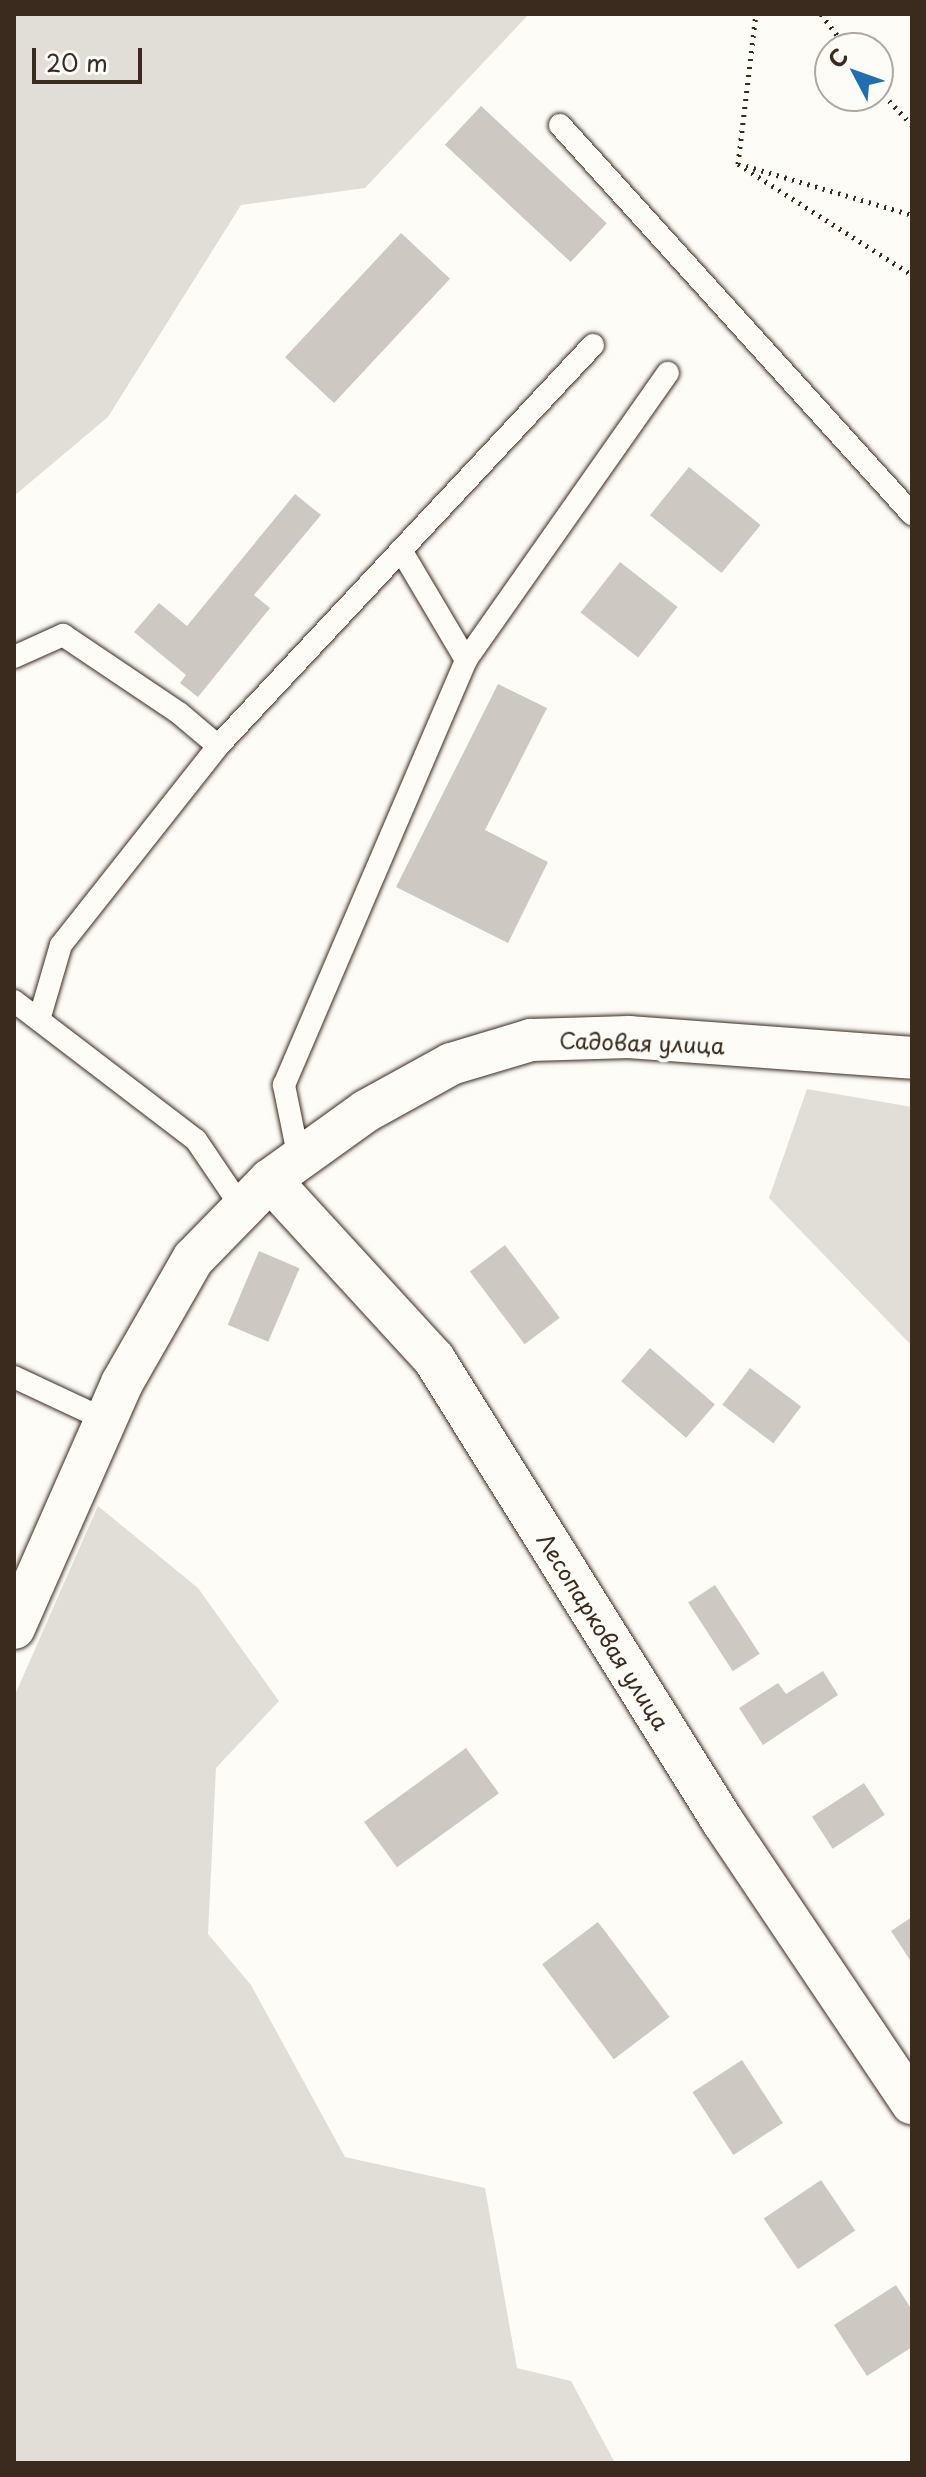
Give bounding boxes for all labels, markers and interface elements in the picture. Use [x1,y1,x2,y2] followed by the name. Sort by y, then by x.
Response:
[36,32,146,82] scale bar
[814,32,894,112] north arrow
[819,40,855,74] text: С
[46,44,108,80] text: 20 m
[558,1026,726,1058] street label: Садовая улица
[532,1527,676,1735] street label: Лесопарковая улица

